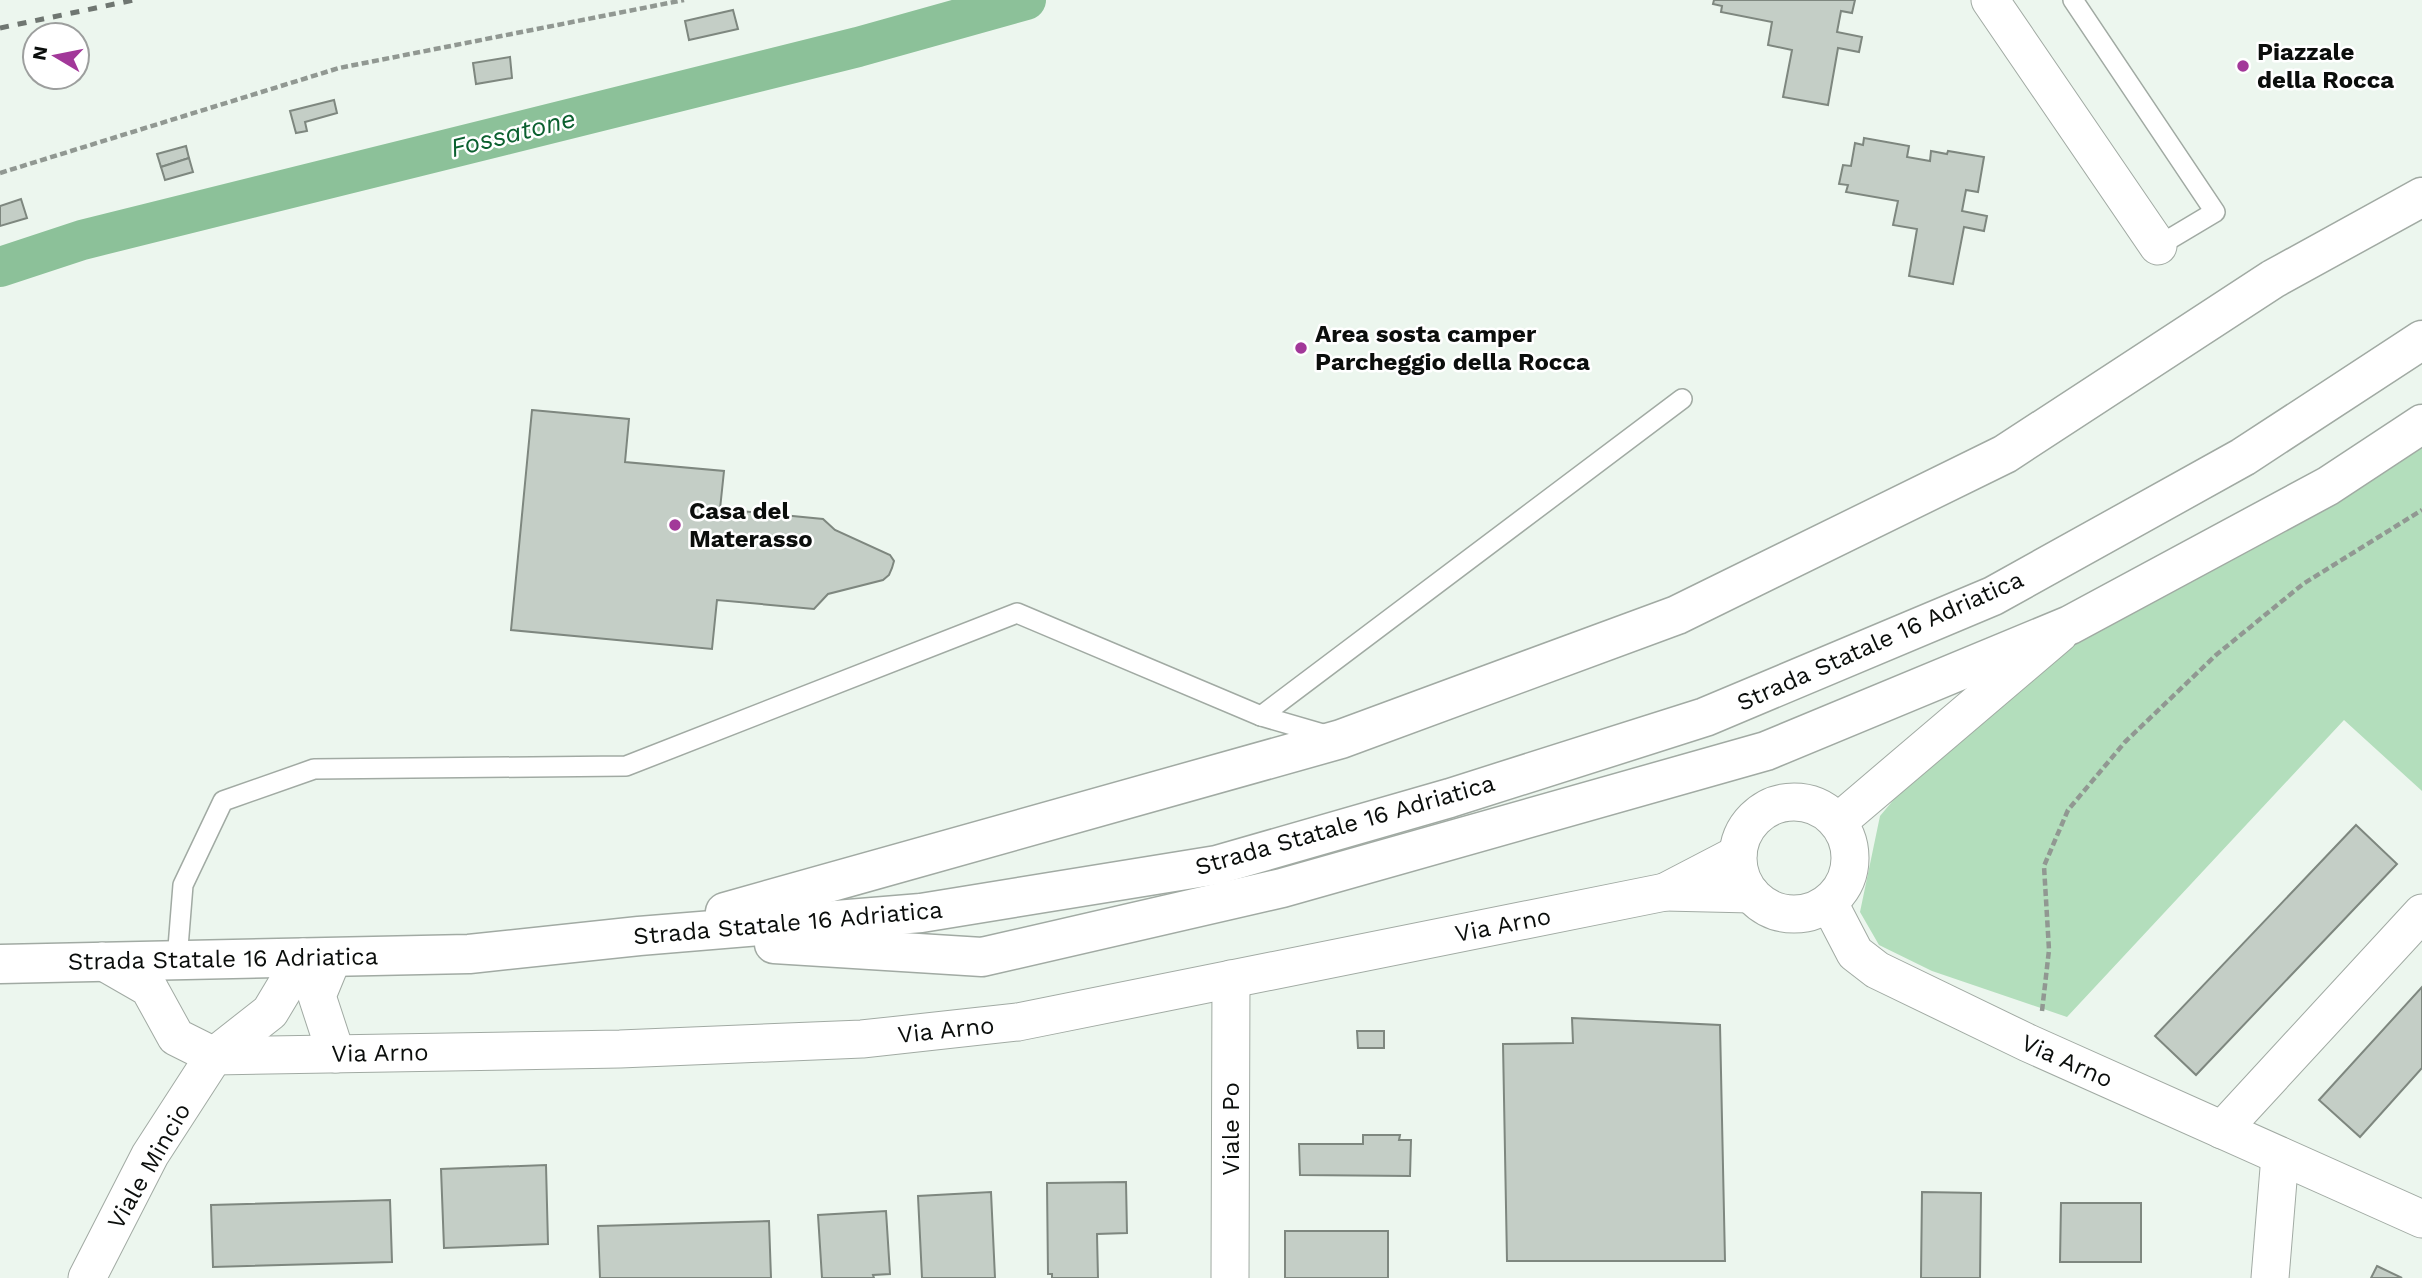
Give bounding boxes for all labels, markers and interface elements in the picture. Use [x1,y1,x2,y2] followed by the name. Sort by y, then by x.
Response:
[21,21,91,91] north arrow
[2257,38,2394,94] place label: Piazzale della Rocca
[27,44,52,62] text: N
[2235,58,2251,74] marker: Piazzale della Rocca
[447,103,579,163] water label: Fossatone
[1315,320,1590,376] place label: Area sosta camper Parcheggio della Rocca
[1293,340,1309,356] marker: Area sosta camper Parcheggio della Rocca
[689,497,813,553] place label: Casa del Materasso
[667,517,683,533] marker: Casa del Materasso
[1733,565,2027,717] street label: Strada Statale 16 Adriatica
[1192,769,1498,881] street label: Strada Statale 16 Adriatica
[632,896,944,950] street label: Strada Statale 16 Adriatica
[1453,902,1553,948] street label: Via Arno
[68,942,378,976] street label: Strada Statale 16 Adriatica
[896,1011,996,1049] street label: Via Arno
[2017,1028,2117,1094] street label: Via Arno
[331,1038,429,1068] street label: Via Arno
[1217,1082,1245,1176] street label: Viale Po
[102,1098,196,1234] street label: Viale Mincio

